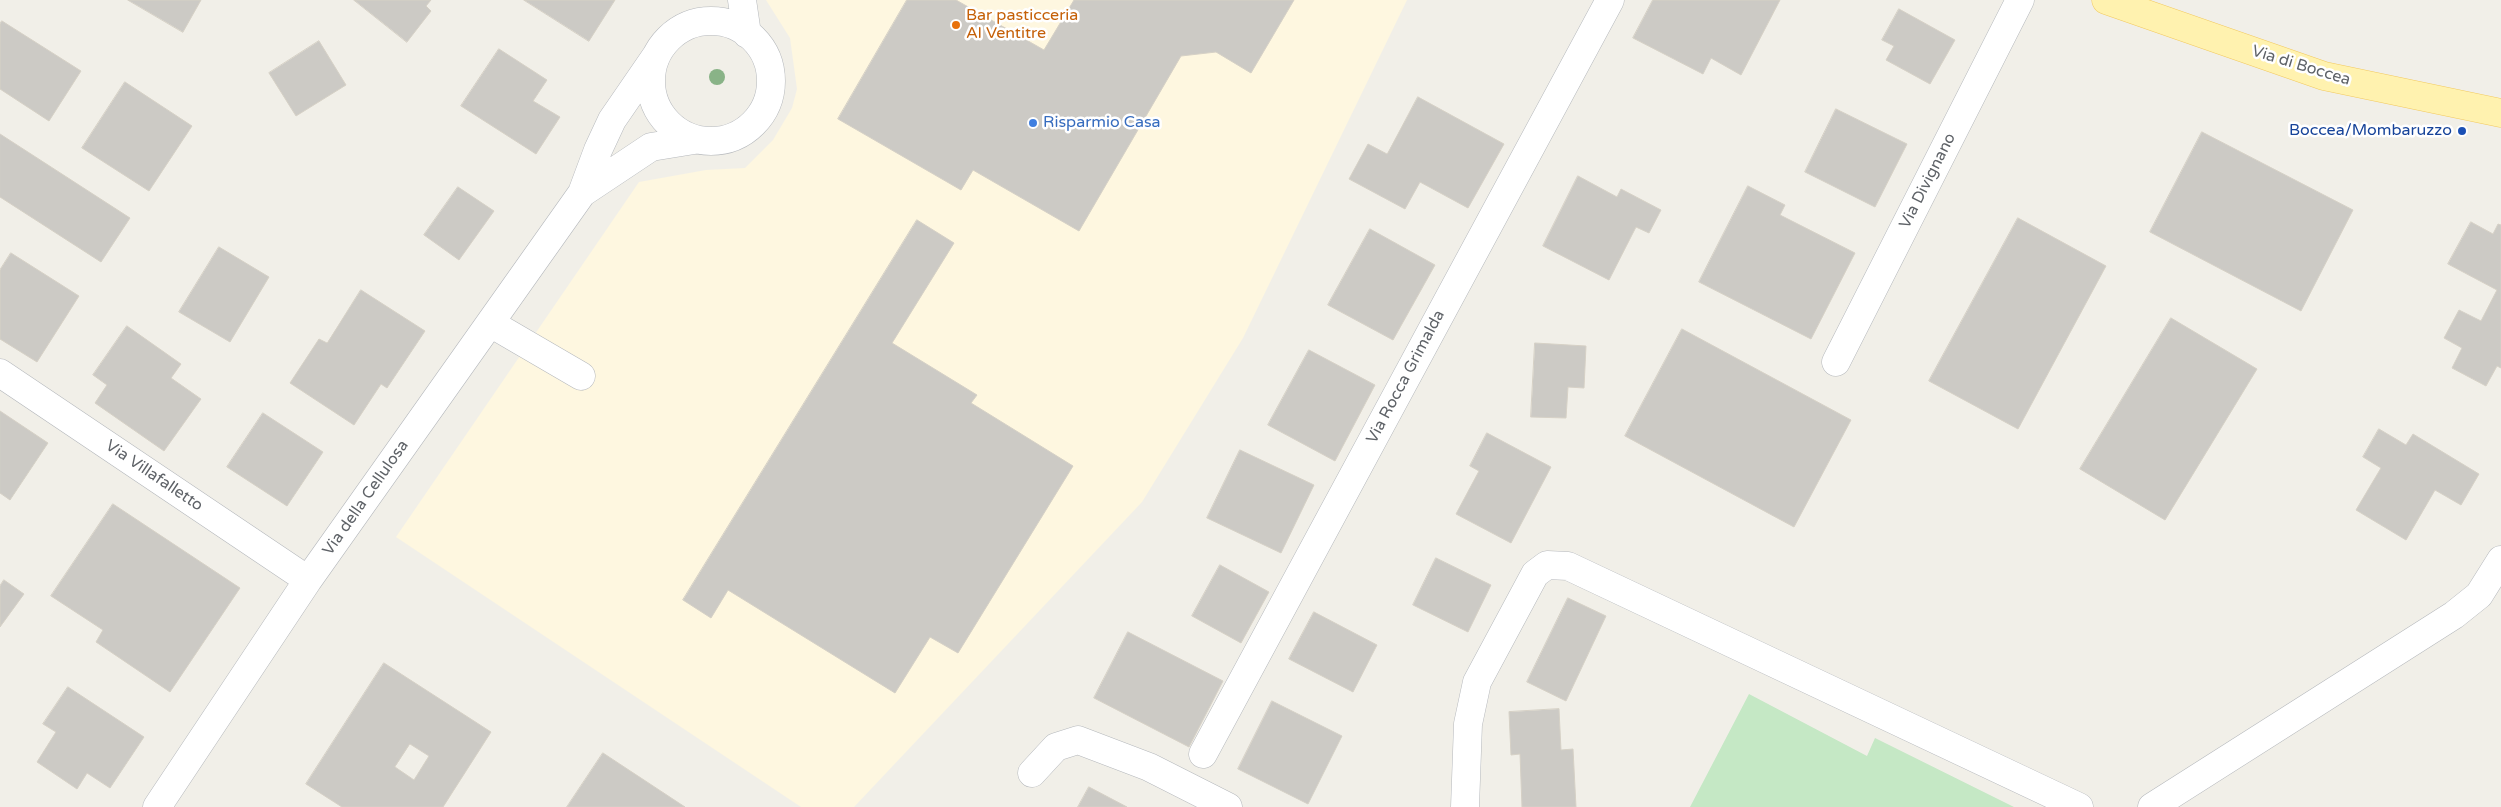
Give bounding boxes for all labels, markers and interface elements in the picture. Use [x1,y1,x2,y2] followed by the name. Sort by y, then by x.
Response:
[966,6,1078,44] place label: Bar pasticceria Al Ventitre
[950,19,962,31] marker: Bar pasticceria Al Ventitre
[2249,42,2353,90] street label: Via di Boccea
[1043,113,1161,133] place label: Risparmio Casa
[1027,117,1039,129] marker: Risparmio Casa
[2289,121,2452,141] place label: Boccea/Mombaruzzo
[2456,125,2468,137] marker: Boccea/Mombaruzzo
[1896,130,1960,232] street label: Via Divignano
[1363,307,1449,447] street label: Via Rocca Grimalda
[102,436,206,516] street label: Via Villafalletto
[319,437,413,559] street label: Via della Cellulosa

